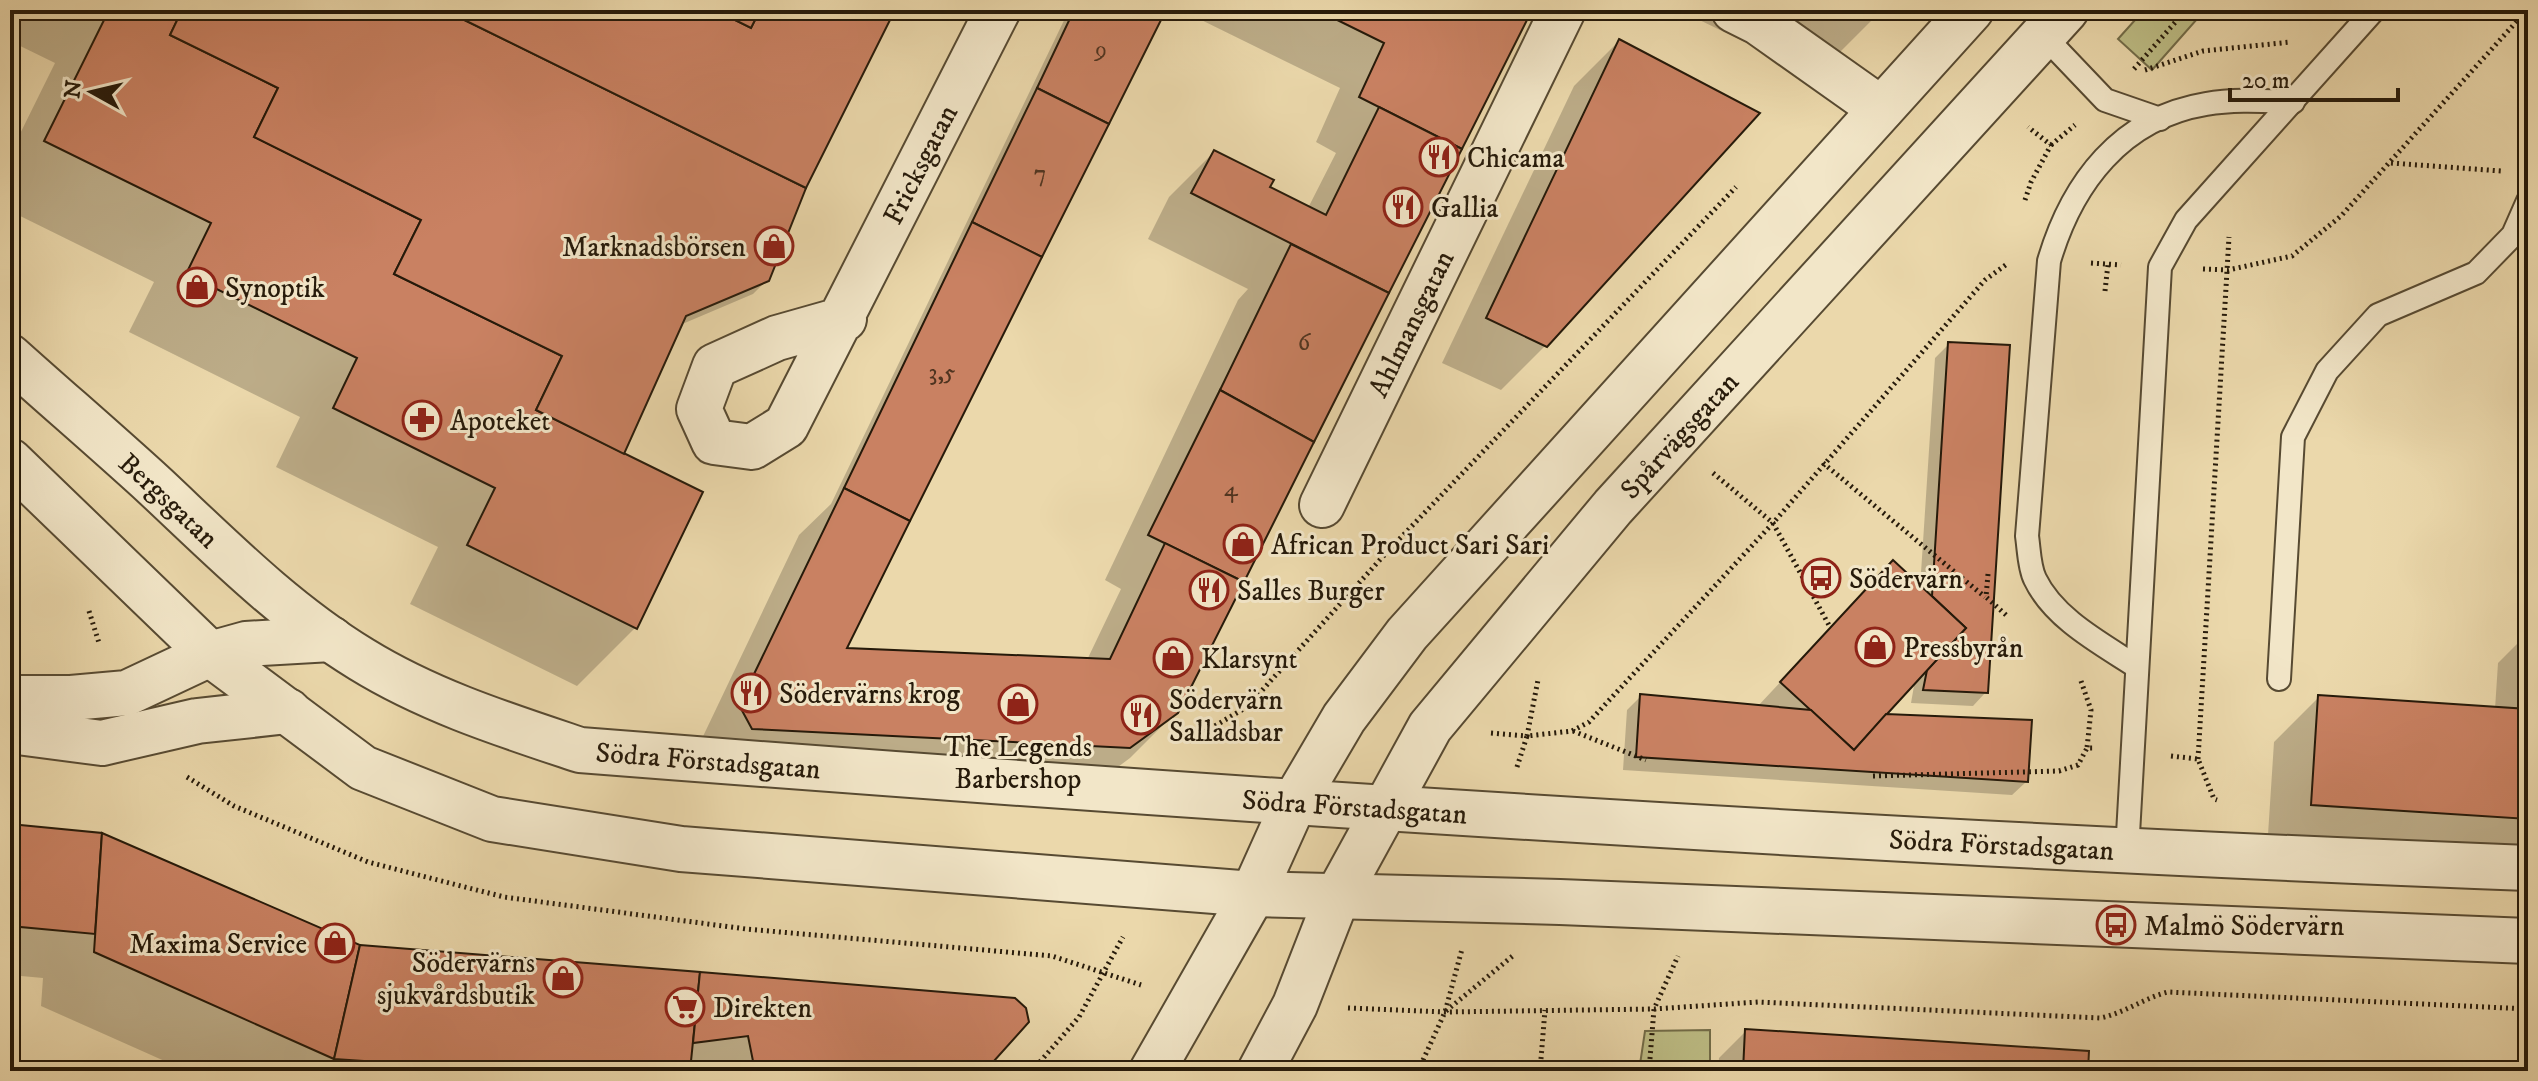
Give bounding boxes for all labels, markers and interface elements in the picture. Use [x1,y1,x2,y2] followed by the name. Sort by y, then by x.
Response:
[1094,35,1107,65] house number: 9
[52,52,132,132] north arrow
[2230,52,2398,102] scale bar
[2242,66,2290,96] text: 20 m
[59,79,88,100] text: N
[876,99,966,231] street label: Fricksgatan
[1418,136,1460,178] restaurant icon: Chicama
[1467,141,1565,176] place label: Chicama
[1034,159,1046,189] house number: 7
[1382,186,1424,228] restaurant icon: Gallia
[1431,191,1499,226] place label: Gallia
[753,225,795,267] shop icon: Marknadsbörsen
[562,230,746,265] place label: Marknadsbörsen
[1361,245,1462,403] street label: Ahlmansgatan
[176,266,218,308] shop icon: Synoptik
[225,271,325,306] place label: Synoptik
[1298,328,1312,358] house number: 6
[928,358,956,388] house number: 3,5
[1613,365,1747,507] street label: Spårvägsgatan
[401,399,443,441] pharmacy icon: Apoteket
[450,404,550,439] place label: Apoteket
[111,446,226,556] street label: Bergsgatan
[1224,474,1239,504] house number: 4
[1222,523,1264,565] shop icon: African Product Sari Sari
[1271,528,1549,563] place label: African Product Sari Sari
[1800,557,1842,599] bus stop icon: Södervärn
[1849,562,1963,597] place label: Södervärn
[1188,569,1230,611] restaurant icon: Salles Burger
[1237,574,1385,609] place label: Salles Burger
[1854,626,1896,668] shop icon: Pressbyrån
[1903,631,2024,666] place label: Pressbyrån
[1152,637,1194,679] shop icon: Klarsynt
[1201,642,1298,677] place label: Klarsynt
[730,672,772,714] restaurant icon: Södervärns krog
[779,677,960,712] place label: Södervärns krog
[997,683,1039,725] shop icon: The Legends Barbershop
[1169,683,1284,750] place label: Södervärn Salladsbar
[1120,694,1162,736] restaurant icon: Södervärn Salladsbar
[944,730,1092,797] place label: The Legends Barbershop
[594,735,822,787] street label: Södra Förstadsgatan
[1241,783,1469,832] street label: Södra Förstadsgatan
[1888,822,2115,869] street label: Södra Förstadsgatan
[2095,904,2137,946] bus stop icon: Malmö Södervärn
[2144,909,2345,944] place label: Malmö Södervärn
[314,922,356,964] shop icon: Maxima Service
[129,927,307,962] place label: Maxima Service
[377,946,535,1013] place label: Södervärns sjukvårdsbutik
[542,957,584,999] shop icon: Södervärns sjukvårdsbutik
[664,986,706,1028] supermarket icon: Direkten
[713,991,812,1026] place label: Direkten

